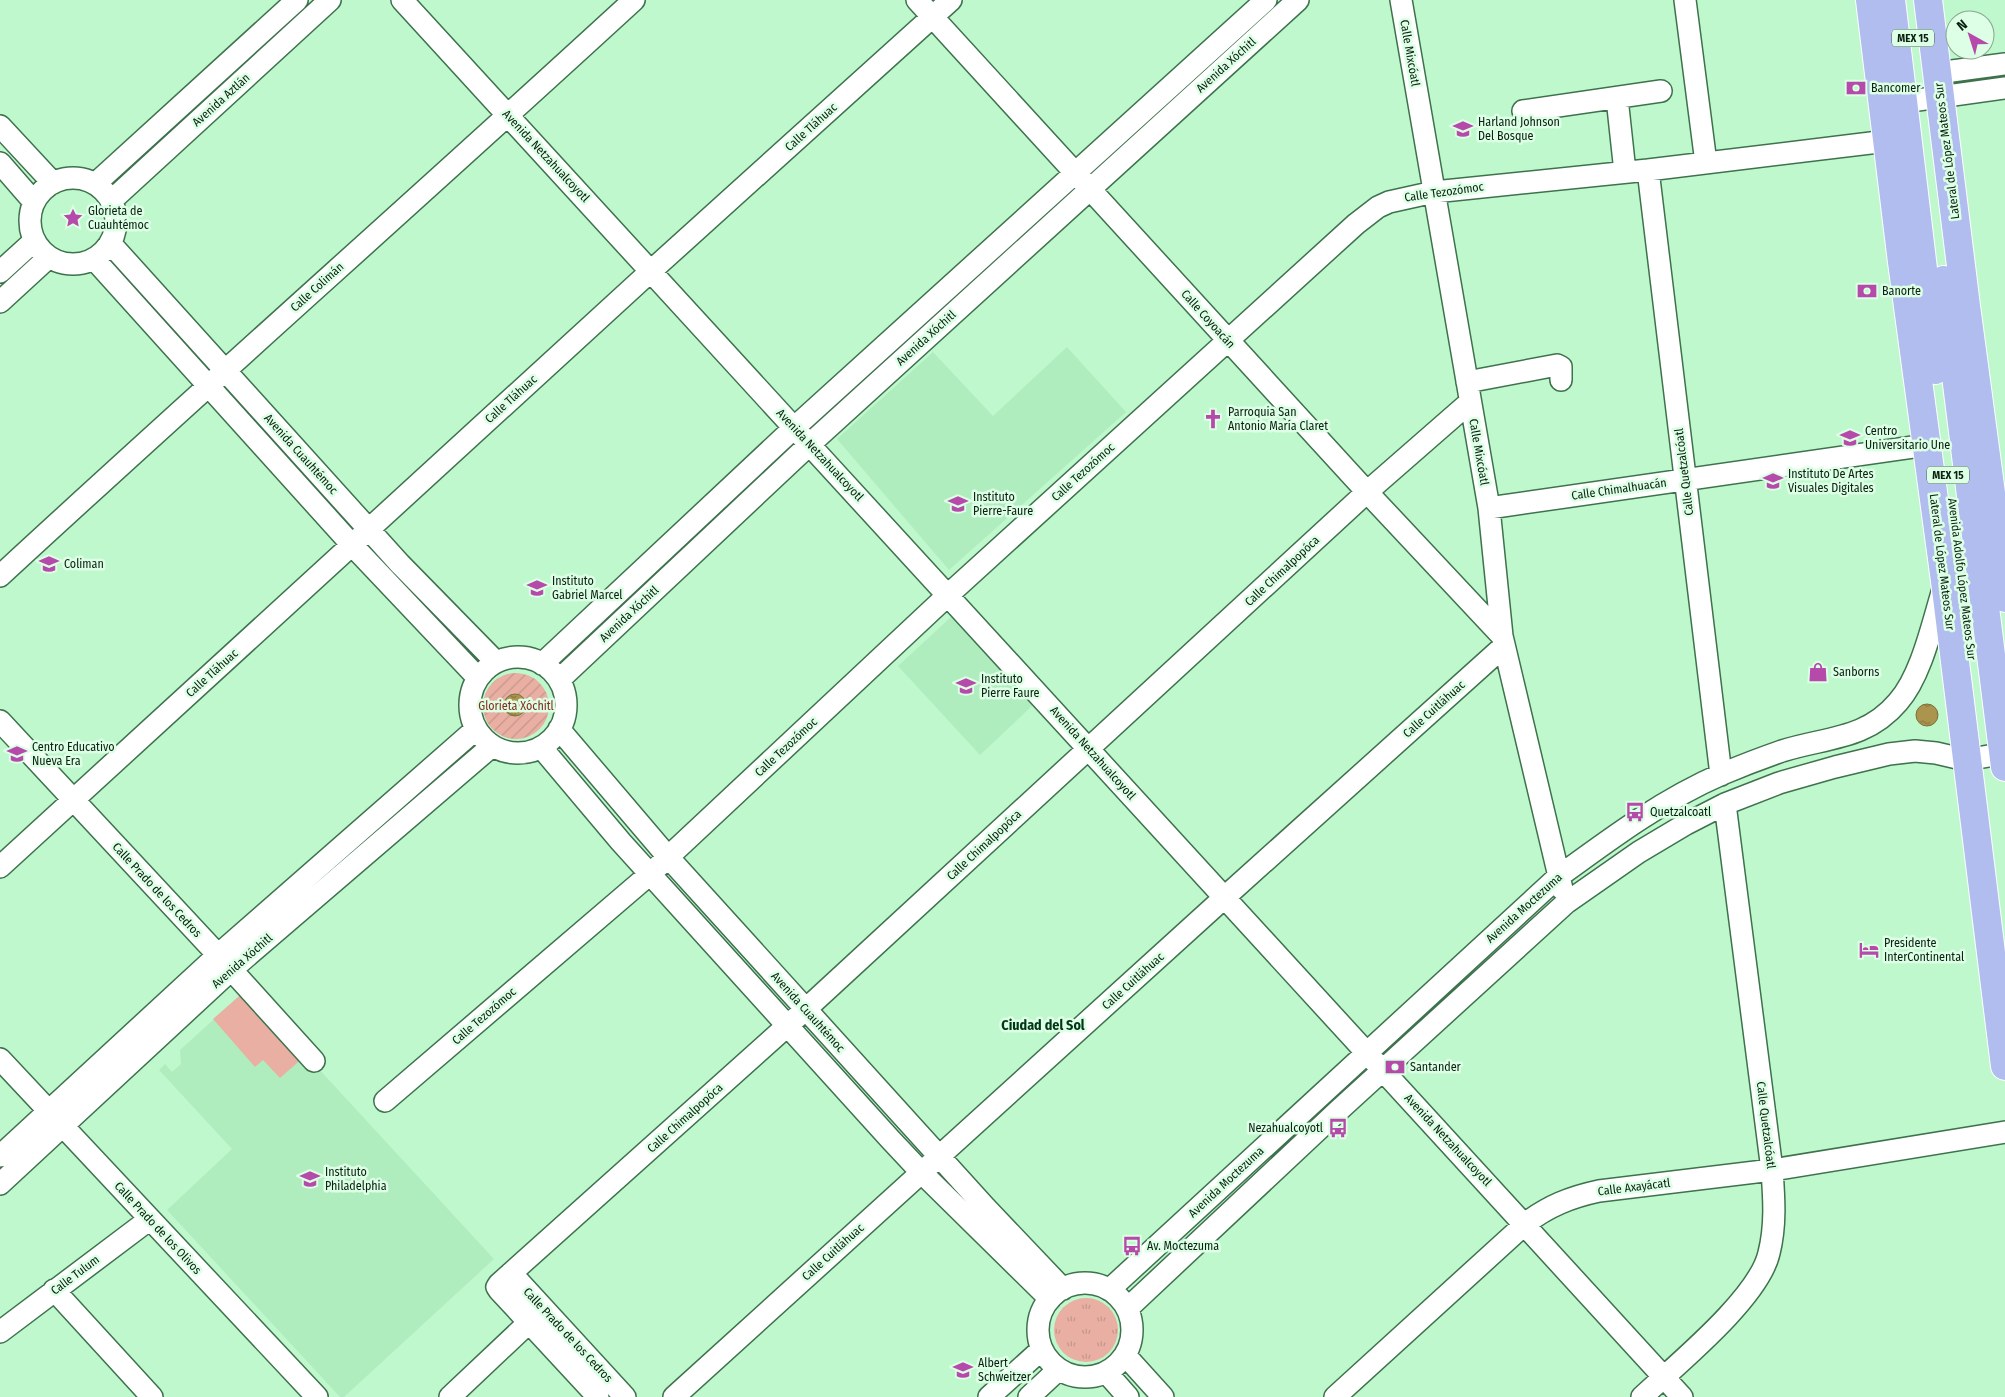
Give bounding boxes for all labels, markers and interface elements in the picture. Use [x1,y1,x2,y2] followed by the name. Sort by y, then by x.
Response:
[1945,10,1995,60] north arrow
[1954,16,1971,35] text: N
[1397,19,1423,87] street label: Calle Mixcóatl
[1892,29,1934,46] road number: MEX 15
[1193,35,1259,95] street label: Avenida Xóchitl
[189,71,253,129] street label: Avenida Aztlán
[1845,77,1867,99] bank icon: Bancomer
[1871,81,1921,95] place label: Bancomer
[1932,81,1962,220] street label: Lateral de López Mateos Sur
[782,100,840,154] street label: Calle Tláhuac
[500,107,592,205] street label: Avenida Netzahualcoyotl
[1478,115,1560,143] place label: Harland Johnson Del Bosque
[1452,118,1474,140] school or university icon: Harland Johnson Del Bosque
[1403,179,1485,205] street label: Calle Tezozómoc
[88,204,149,232] place label: Glorieta de Cuauhtémoc
[62,207,84,229] place icon: Glorieta de Cuauhtémoc
[288,260,346,314] street label: Calle Colimán
[1856,280,1878,302] bank icon: Banorte
[1882,284,1921,298] place label: Banorte
[1178,287,1238,351] street label: Calle Coyoacán
[893,308,959,368] street label: Avenida Xóchitl
[482,372,540,426] street label: Calle Tláhuac
[1228,405,1328,433] place label: Parroquia San Antonio María Claret
[774,406,866,504] street label: Avenida Netzahualcoyotl
[1202,408,1224,430] church icon: Parroquia San Antonio María Claret
[261,411,341,497] street label: Avenida Cuauhtémoc
[1466,418,1492,486] street label: Calle Mixcóatl
[1865,424,1950,452] place label: Centro Universitario Une
[1839,427,1861,449] school or university icon: Centro Universitario Une
[1672,428,1696,516] street label: Calle Quetzalcóatl
[1049,440,1117,504] street label: Calle Tezozómoc
[1927,466,1969,484] road number: MEX 15
[1788,467,1874,495] place label: Instituto De Artes Visuales Digitales
[1762,470,1784,492] school or university icon: Instituto De Artes Visuales Digitales
[1571,475,1667,503] street label: Calle Chimalhuacán
[973,490,1033,518] place label: Instituto Pierre-Faure
[947,493,969,515] school or university icon: Instituto Pierre-Faure
[1927,493,1957,632] street label: Lateral de López Mateos Sur
[1945,497,1979,661] street label: Avenida Adolfo López Mateos Sur
[1242,533,1322,609] street label: Calle Chimalpopóca
[38,553,60,575] school or university icon: Coliman
[64,557,104,571] place label: Coliman
[552,574,623,602] place label: Instituto Gabriel Marcel
[526,577,548,599] school or university icon: Instituto Gabriel Marcel
[597,583,661,645] street label: Avenida Xóchitl
[183,646,241,700] street label: Calle Tláhuac
[1807,661,1829,683] shop icon: Sanborns
[1833,665,1880,679] place label: Sanborns
[981,672,1040,700] place label: Instituto Pierre Faure
[955,675,977,697] school or university icon: Instituto Pierre Faure
[1400,678,1468,740] street label: Calle Cuitláhuac
[478,699,554,713] park label: Glorieta Xóchitl
[1047,703,1139,803] street label: Avenida Netzahualcoyotl
[752,715,820,779] street label: Calle Tezozómoc
[32,740,115,768] place label: Centro Educativo Nueva Era
[6,743,28,765] school or university icon: Centro Educativo Nueva Era
[1624,801,1646,823] bus stop icon: Quetzalcoatl
[1650,805,1711,819] place label: Quetzalcoatl
[944,807,1024,883] street label: Calle Chimalpopóca
[110,840,204,940] street label: Calle Prado de los Cedros
[1483,870,1565,946] street label: Avenida Moctezuma
[209,931,275,991] street label: Avenida Xóchitl
[1884,936,1964,964] place label: Presidente InterContinental
[1858,939,1880,961] hotel icon: Presidente InterContinental
[1099,950,1167,1012] street label: Calle Cuitláhuac
[768,969,848,1055] street label: Avenida Cuauhtémoc
[449,984,519,1048] street label: Calle Tezozómoc
[1001,1017,1085,1034] district label: Ciudad del Sol
[1384,1056,1406,1078] bank icon: Santander
[1410,1060,1462,1074] place label: Santander
[644,1080,726,1155] street label: Calle Chimalpopóca
[1754,1081,1778,1169] street label: Calle Quetzalcóatl
[1402,1091,1494,1189] street label: Avenida Netzahualcoyotl
[1327,1117,1349,1139] bus stop icon: Nezahualcoyotl
[1248,1121,1323,1135] place label: Nezahualcoyotl
[1186,1144,1267,1220] street label: Avenida Moctezuma
[325,1165,387,1193] place label: Instituto Philadelphia
[299,1168,321,1190] school or university icon: Instituto Philadelphia
[1597,1176,1671,1198] street label: Calle Axayácatl
[112,1179,204,1277] street label: Calle Prado de los Olivos
[799,1221,867,1283] street label: Calle Cuitláhuac
[1121,1235,1143,1257] bus stop icon: Av. Moctezuma
[1147,1239,1219,1253] place label: Av. Moctezuma
[48,1252,102,1298] street label: Calle Tulum
[521,1285,615,1385] street label: Calle Prado de los Cedros
[978,1356,1032,1384] place label: Albert Schweitzer
[952,1359,974,1381] school or university icon: Albert Schweitzer

